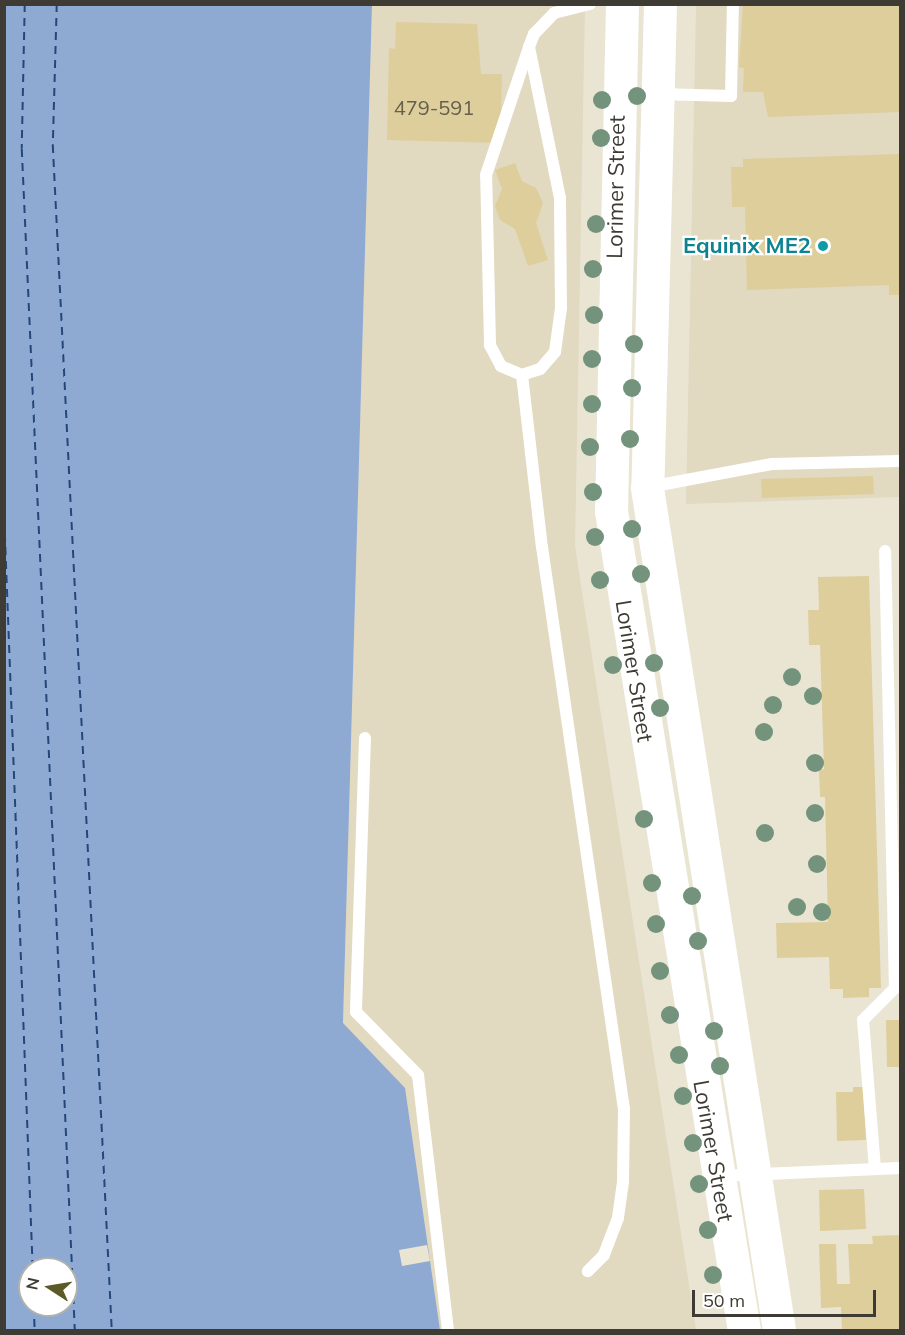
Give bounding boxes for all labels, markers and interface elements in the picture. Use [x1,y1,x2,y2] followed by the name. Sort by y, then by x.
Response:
[394,95,474,119] house number: 479-591
[602,115,630,259] street label: Lorimer Street
[683,233,811,259] place label: Equinix ME2
[816,239,830,253] marker: Equinix ME2
[610,598,658,744] street label: Lorimer Street
[688,1078,738,1224] street label: Lorimer Street
[18,1257,78,1317] north arrow
[21,1276,43,1292] text: N
[695,1278,880,1316] scale bar
[703,1289,745,1312] text: 50 m

